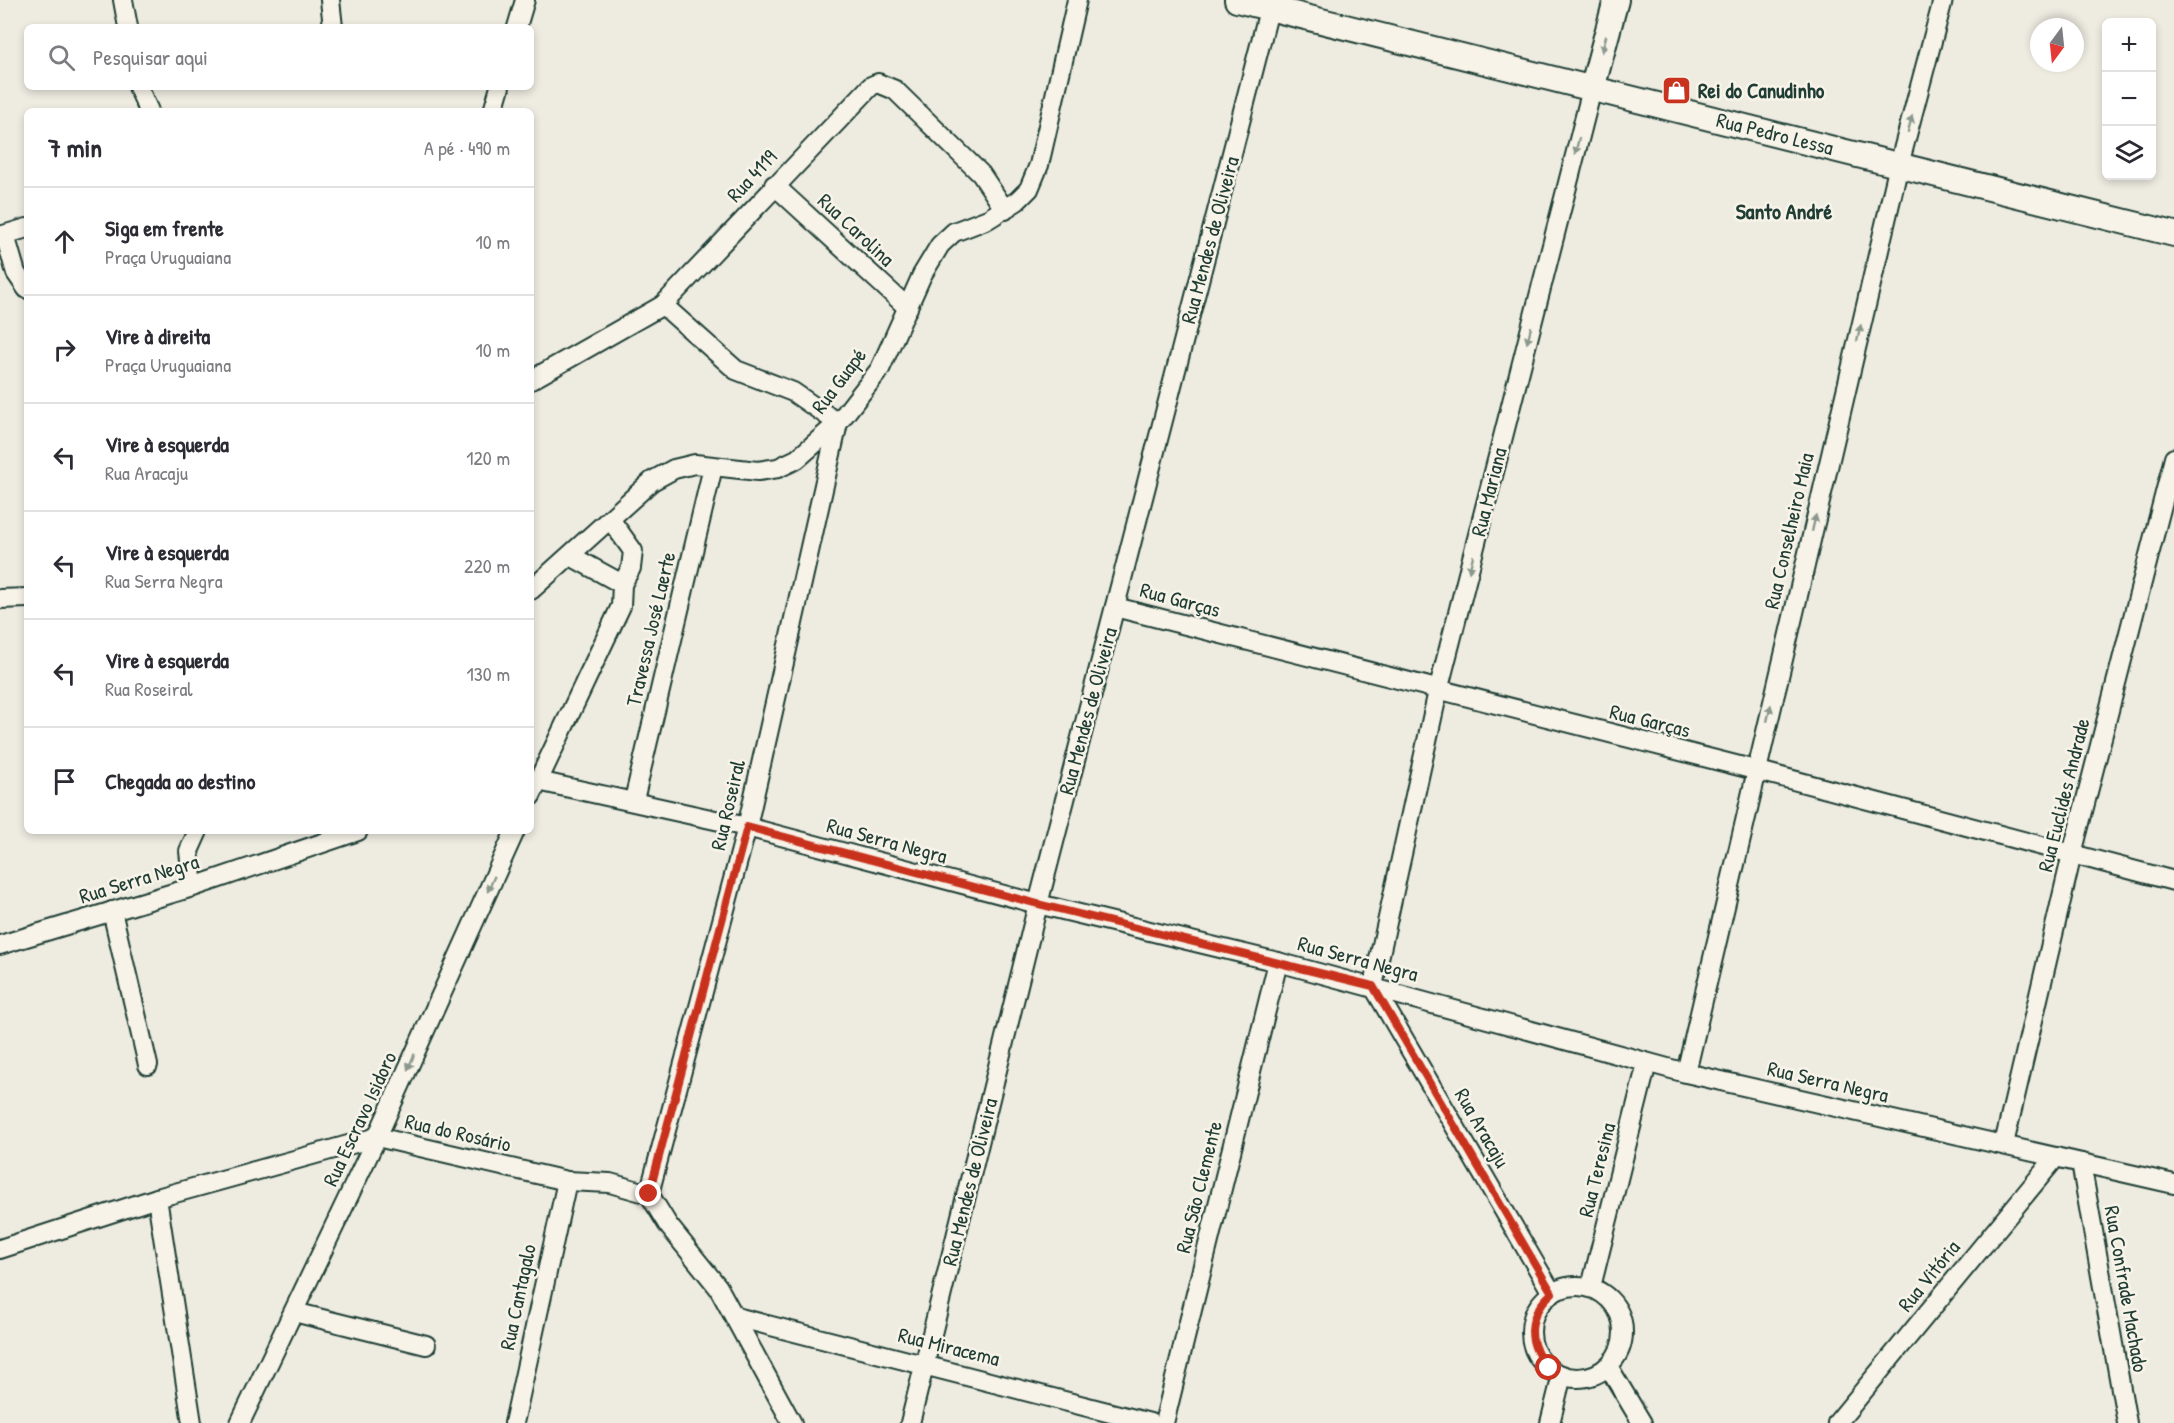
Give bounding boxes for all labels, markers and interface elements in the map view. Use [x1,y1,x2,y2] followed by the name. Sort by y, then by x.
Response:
[2030,18,2084,72] north arrow
[2102,18,2156,180] map controls
[2102,18,2156,72] button: +
[24,24,534,90] search box
[1599,36,1608,54] one-way arrow
[45,41,78,74] icon: search
[93,42,208,72] text: Pesquisar aqui
[2102,72,2156,126] button: −
[1661,75,1693,107] shop icon: Rei do Canudinho
[1698,76,1825,105] place label: Rei do Canudinho
[1714,105,1837,162] street label: Rua Pedro Lessa
[1906,114,1915,132] one-way arrow
[2102,126,2156,180] button: layers
[48,130,102,165] text: 7 min
[424,134,510,161] text: A pé · 490 m
[1572,136,1582,155] one-way arrow
[720,143,784,208] street label: Rua 4119
[1173,153,1246,327] street label: Rua Mendes de Oliveira
[812,187,901,273] street label: Rua Carolina
[1736,196,1833,226] district label: Santo André
[105,213,224,243] text: Siga em frente
[48,225,81,258] icon: ahead
[476,228,510,255] text: 10 m
[105,243,231,270] text: Praça Uruguaiana
[105,321,210,351] text: Vire à direita
[1855,324,1865,343] one-way arrow
[1524,325,1534,344] one-way arrow
[48,333,81,366] icon: right
[476,336,510,363] text: 10 m
[804,342,873,419] street label: Rua Guapé
[105,351,231,378] text: Praça Uruguaiana
[105,429,229,459] text: Vire à esquerda
[48,441,81,474] icon: left
[466,444,510,471] text: 120 m
[1464,444,1514,539] street label: Rua Mariana
[1756,450,1821,612] street label: Rua Conselheiro Maia
[105,459,188,486] text: Rua Aracaju
[1810,513,1819,532] one-way arrow
[105,537,229,567] text: Vire à esquerda
[48,549,81,582] icon: left
[619,549,682,709] street label: Travessa José Laerte
[464,552,510,579] text: 220 m
[1465,555,1475,573] one-way arrow
[105,567,223,594] text: Rua Serra Negra
[1137,575,1223,624] street label: Rua Garças
[1051,624,1124,798] street label: Rua Mendes de Oliveira
[105,645,229,675] text: Vire à esquerda
[48,657,81,690] icon: left
[467,660,510,687] text: 130 m
[105,675,193,702] text: Rua Roseiral
[1607,697,1693,744] street label: Rua Garças
[1765,703,1774,722] one-way arrow
[2030,715,2097,875] street label: Rua Euclides Andrade
[703,756,752,853] street label: Rua Roseiral
[48,765,81,798] icon: arrive
[105,766,255,796] text: Chegada ao destino
[824,811,950,870] street label: Rua Serra Negra
[76,847,202,910] street label: Rua Serra Negra
[486,876,496,894] one-way arrow
[1295,929,1421,988] street label: Rua Serra Negra
[316,1047,403,1191] street label: Rua Escravo Isidoro
[407,1054,416,1071] one-way arrow
[1765,1054,1892,1110] street label: Rua Serra Negra
[1448,1083,1517,1173] street label: Rua Aracaju
[935,1095,1004,1269] street label: Rua Mendes de Oliveira
[402,1106,514,1159] street label: Rua do Rosário
[1168,1118,1229,1256] street label: Rua São Clemente
[1571,1120,1622,1220] street label: Rua Teresina
[635,1180,661,1206] route end
[2098,1204,2155,1374] street label: Rua Confrade Machado
[1891,1234,1966,1318] street label: Rua Vitória
[492,1241,543,1352] street label: Rua Cantagalo
[895,1320,1003,1373] street label: Rua Miracema
[1535,1354,1561,1380] route start

